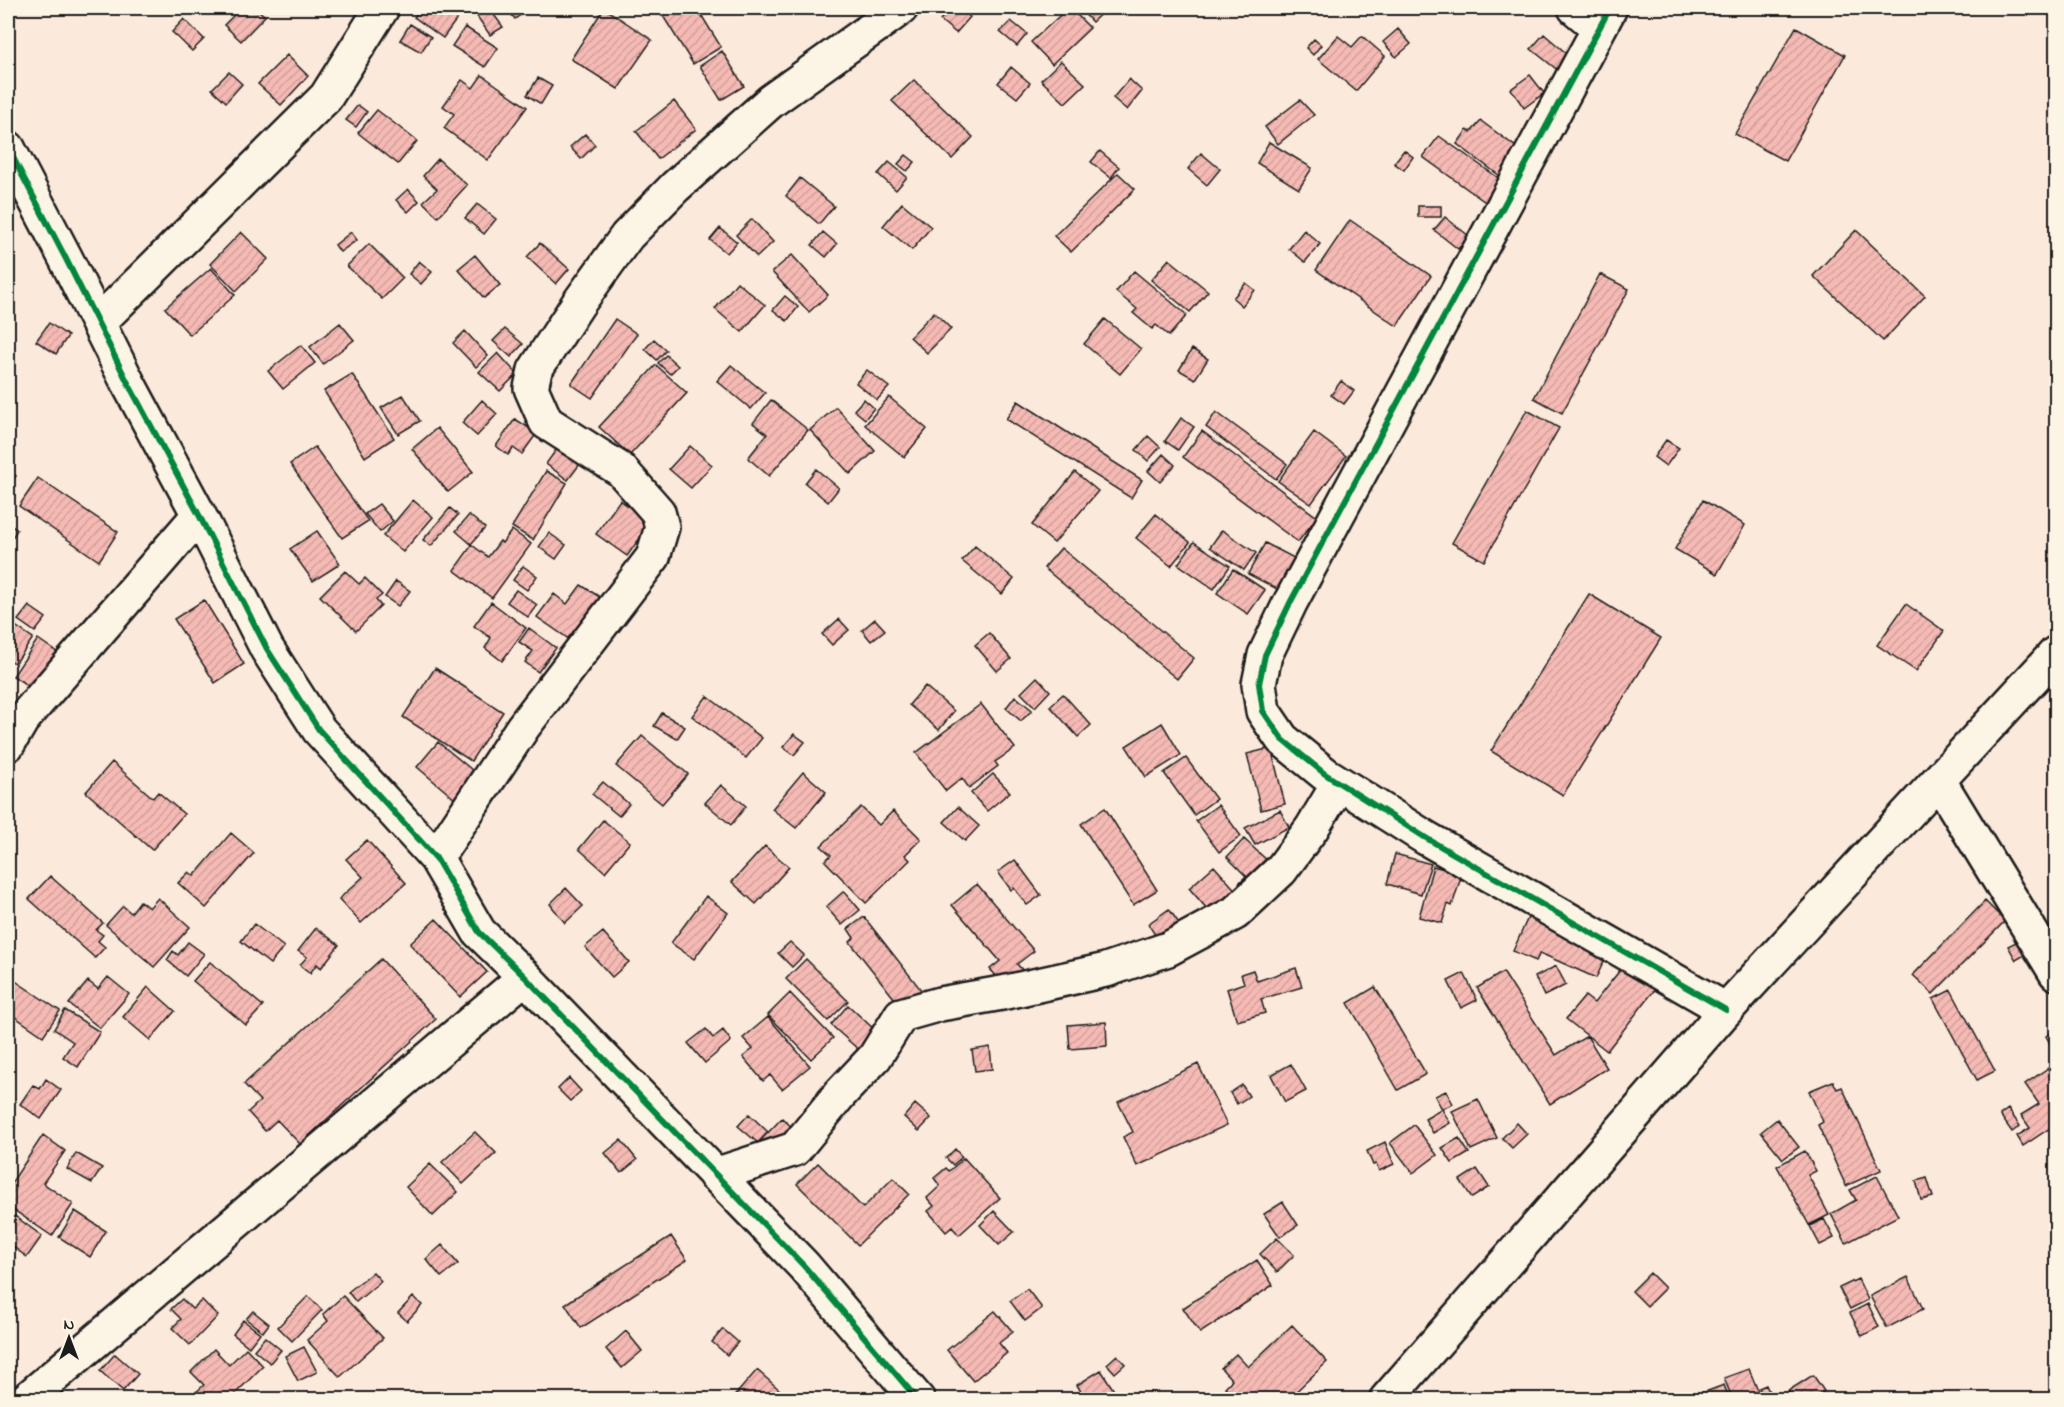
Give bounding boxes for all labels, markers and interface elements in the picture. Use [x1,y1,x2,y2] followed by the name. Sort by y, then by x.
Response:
[39,1308,99,1368] north arrow
[64,1313,75,1337] text: N

